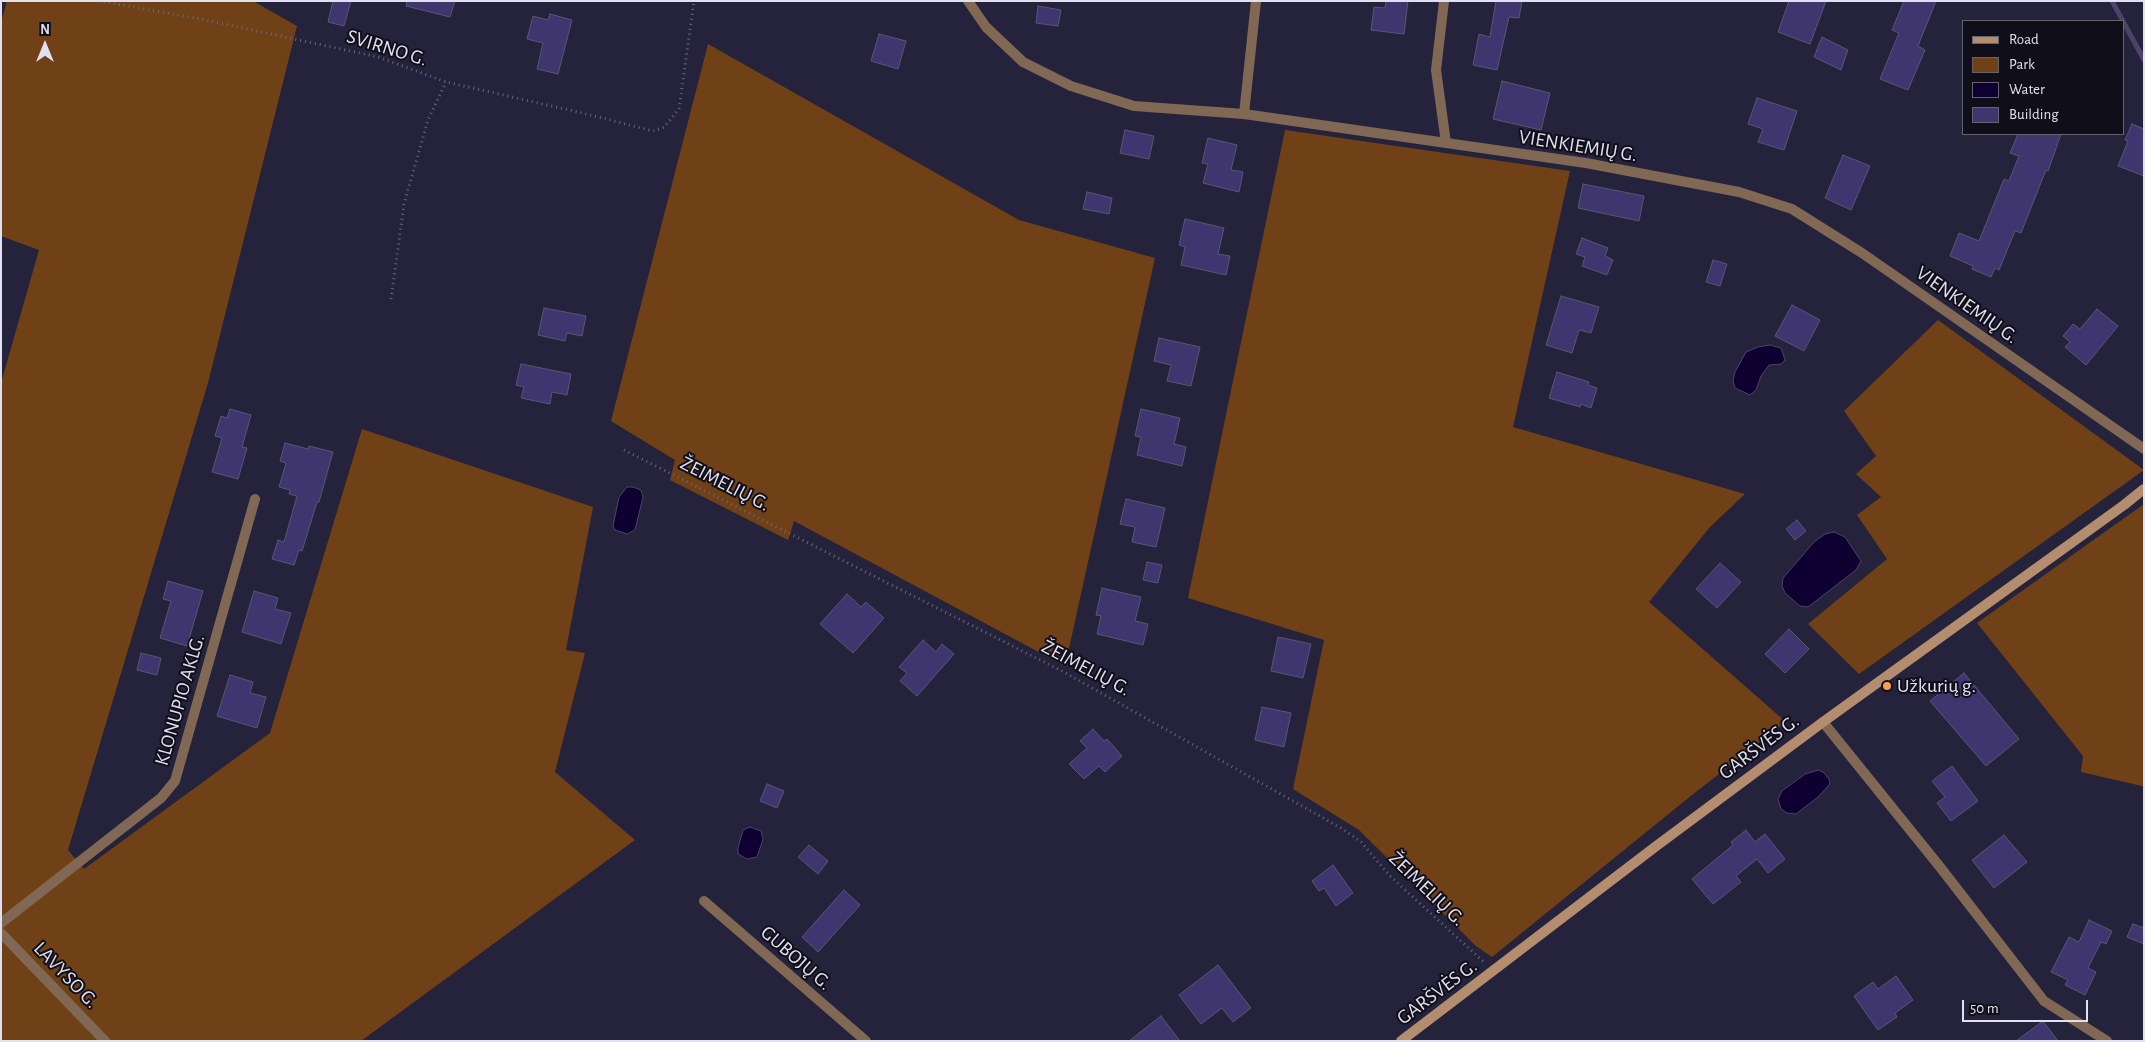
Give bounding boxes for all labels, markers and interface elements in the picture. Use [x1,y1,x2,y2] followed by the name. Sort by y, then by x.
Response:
[20,20,70,70] north arrow
[1962,20,2125,135] legend
[40,23,50,37] text: N
[344,24,430,72] street label: SVIRNO G.
[2009,32,2039,47] text: Road
[2009,57,2035,72] text: Park
[2009,82,2045,97] text: Water
[2009,107,2059,122] text: Building
[1517,125,1639,167] street label: VIENKIEMIŲ G.
[1911,261,2023,349] street label: VIENKIEMIŲ G.
[676,451,774,517] street label: ŽEIMELIŲ G.
[150,632,210,768] street label: KLONUPIO AKLG.
[1038,635,1134,701] street label: ŽEIMELIŲ G.
[1897,674,1976,698] place label: Užkurių g.
[1881,680,1893,692] marker: Užkurių g.
[1714,709,1804,785] street label: GARŠVĖS G.
[1384,847,1470,931] street label: ŽEIMELIŲ G.
[755,921,837,995] street label: GUBOJŲ G.
[28,937,104,1013] street label: LAVYSO G.
[1392,954,1482,1030] street label: GARŠVĖS G.
[1965,990,2091,1022] scale bar
[1970,1001,1999,1016] text: 50 m

